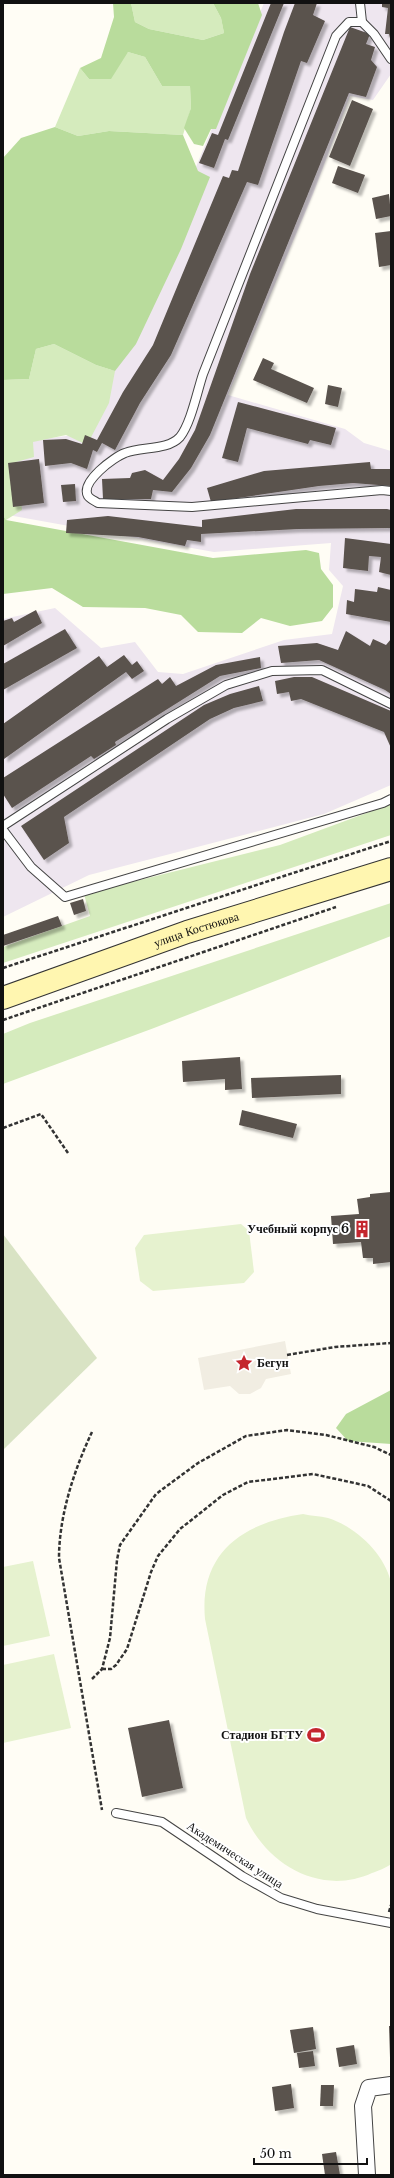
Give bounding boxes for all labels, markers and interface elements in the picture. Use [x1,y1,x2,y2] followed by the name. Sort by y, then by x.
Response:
[152,908,241,950] street label: улица Костюкова
[352,1219,372,1239] building icon: Учебный корпус 6
[247,1221,349,1236] place label: Учебный корпус 6
[234,1353,254,1373] place icon: Бегун
[257,1355,289,1370] place label: Бегун
[306,1725,326,1745] sports icon: Стадион БГТУ
[221,1727,303,1742] place label: Стадион БГТУ
[184,1818,287,1892] street label: Академическая улица
[254,2140,367,2166] scale bar
[260,2146,292,2161] text: 50 m

